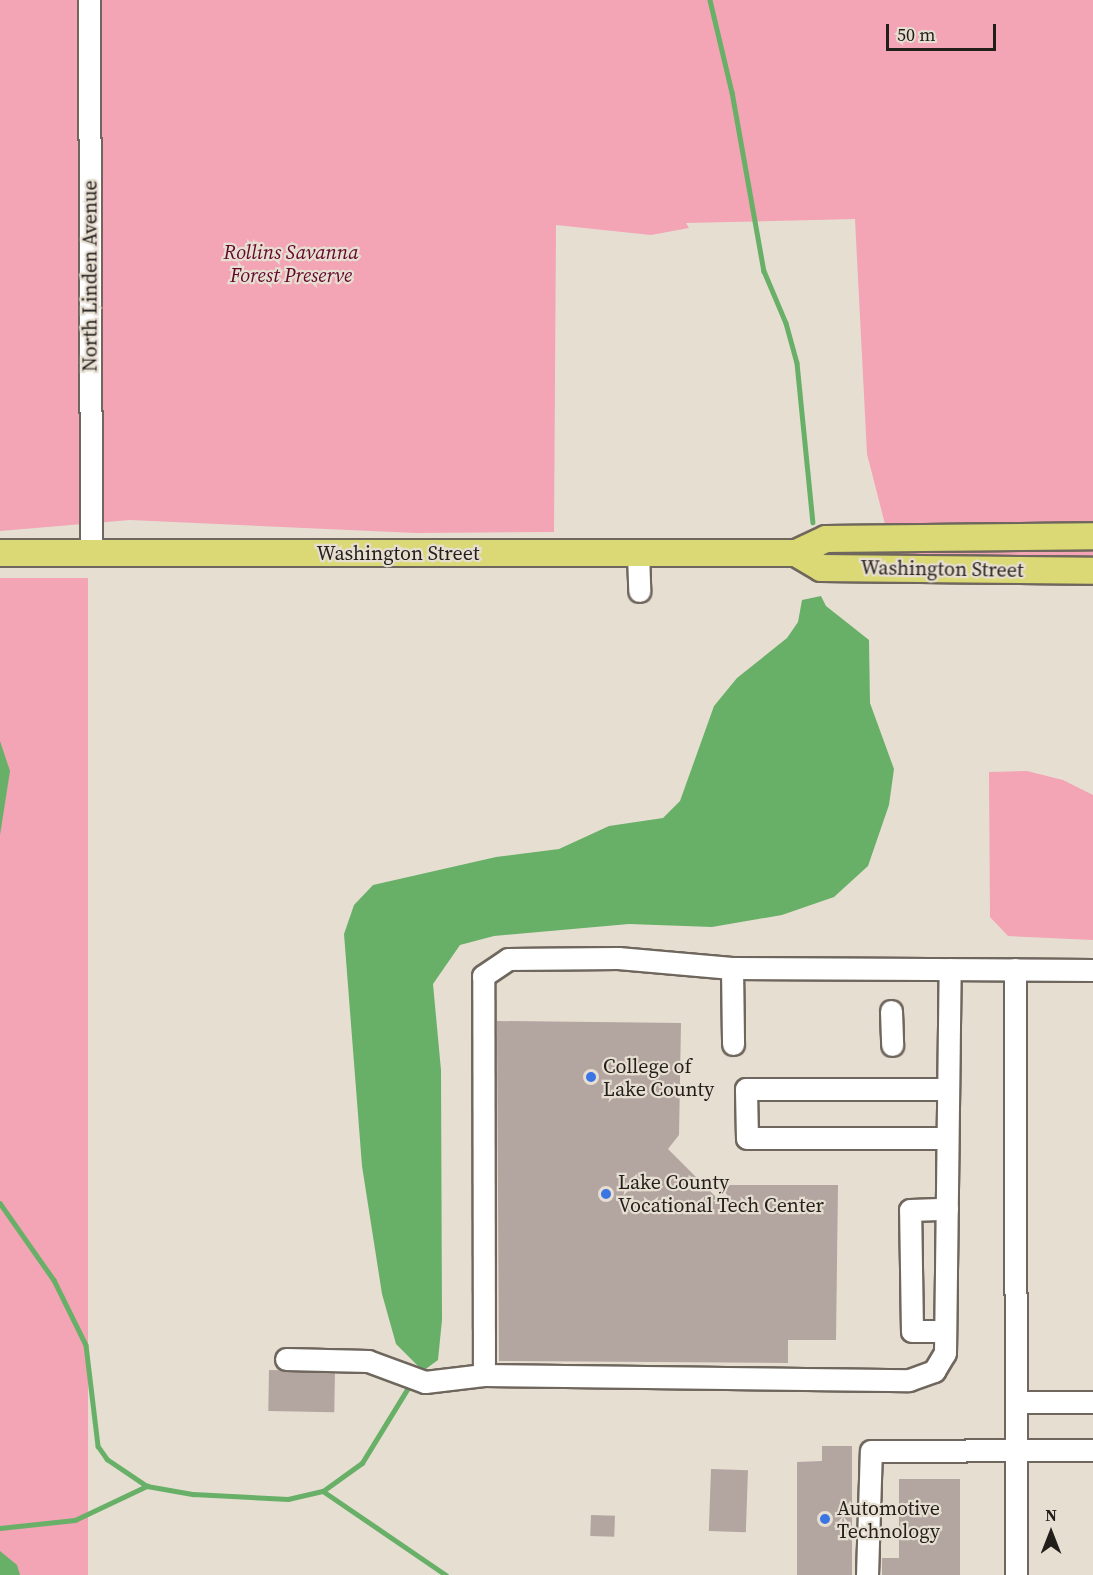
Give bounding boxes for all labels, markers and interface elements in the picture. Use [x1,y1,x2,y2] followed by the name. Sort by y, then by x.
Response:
[889,12,998,50] scale bar
[897,22,935,47] text: 50 m
[78,180,102,372] street label: North Linden Avenue
[223,240,359,287] park label: Rollins Savanna Forest Preserve
[317,541,479,565] street label: Washington Street
[860,556,1024,582] street label: Washington Street
[603,1054,714,1101] place label: College of Lake County
[584,1070,598,1084] marker: College of Lake County
[618,1170,824,1217] place label: Lake County Vocational Tech Center
[599,1187,613,1201] marker: Lake County Vocational Tech Center
[837,1496,940,1543] place label: Automotive Technology
[1021,1503,1081,1563] north arrow
[1045,1504,1057,1526] text: N
[818,1512,832,1526] marker: Automotive Technology

